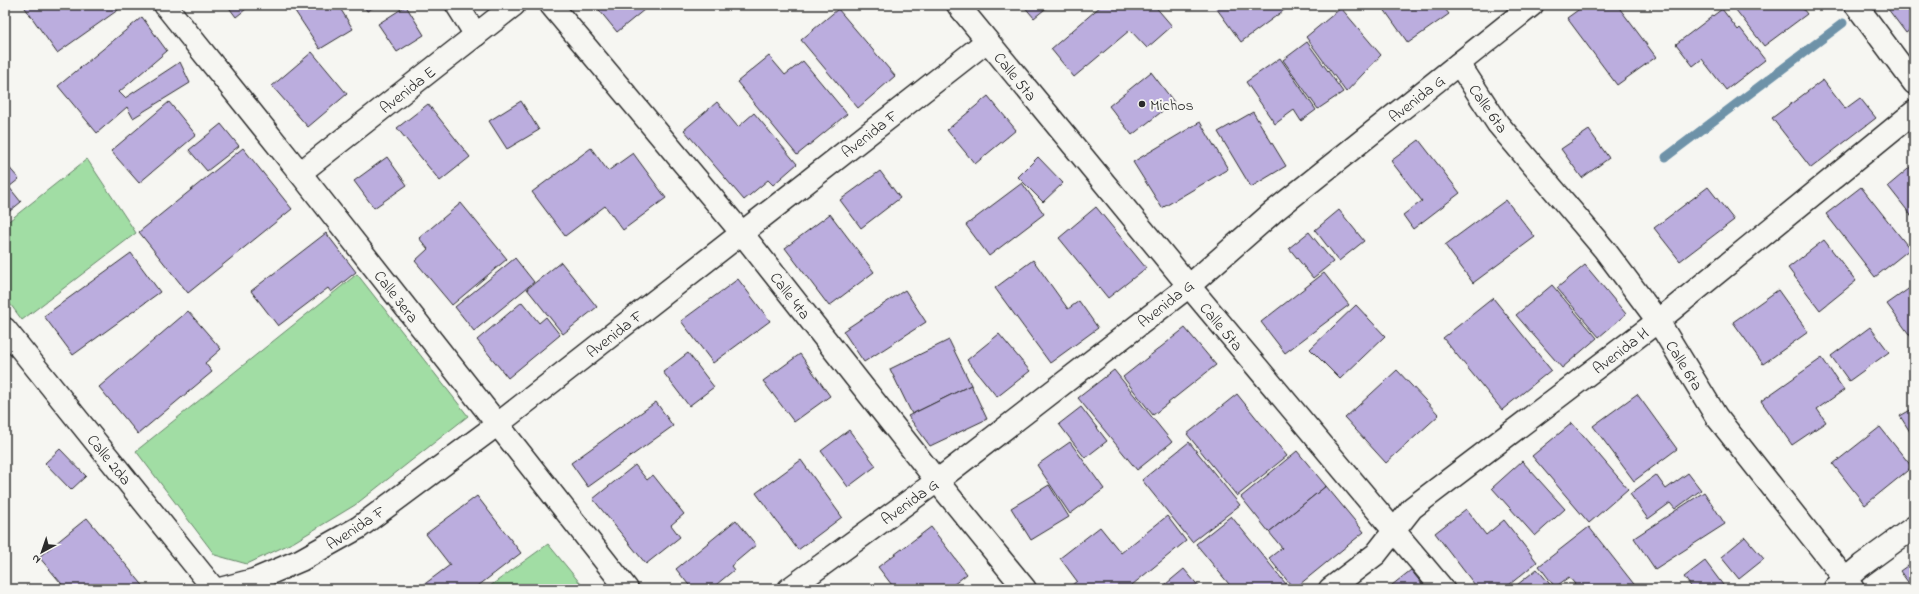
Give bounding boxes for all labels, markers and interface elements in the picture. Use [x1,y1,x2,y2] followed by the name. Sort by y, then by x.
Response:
[987,48,1042,107] street label: Calle 5ta
[375,61,442,120] street label: Avenida E
[1384,70,1451,129] street label: Avenida G
[1462,80,1513,139] street label: Calle 6ta
[1150,94,1194,118] place label: Michos
[1137,99,1147,109] marker: Michos
[837,104,904,164] street label: Avenida F
[367,266,424,329] street label: Calle 3era
[763,267,816,325] street label: Calle 4ta
[1133,275,1200,334] street label: Avenida G
[1193,298,1248,357] street label: Calle 5ta
[582,304,649,364] street label: Avenida F
[1588,322,1655,381] street label: Avenida H
[1659,336,1708,396] street label: Calle 6ta
[80,430,137,491] street label: Calle 2da
[876,473,944,532] street label: Avenida G
[322,500,391,557] street label: Avenida F
[22,532,62,572] north arrow
[28,550,44,567] text: N

